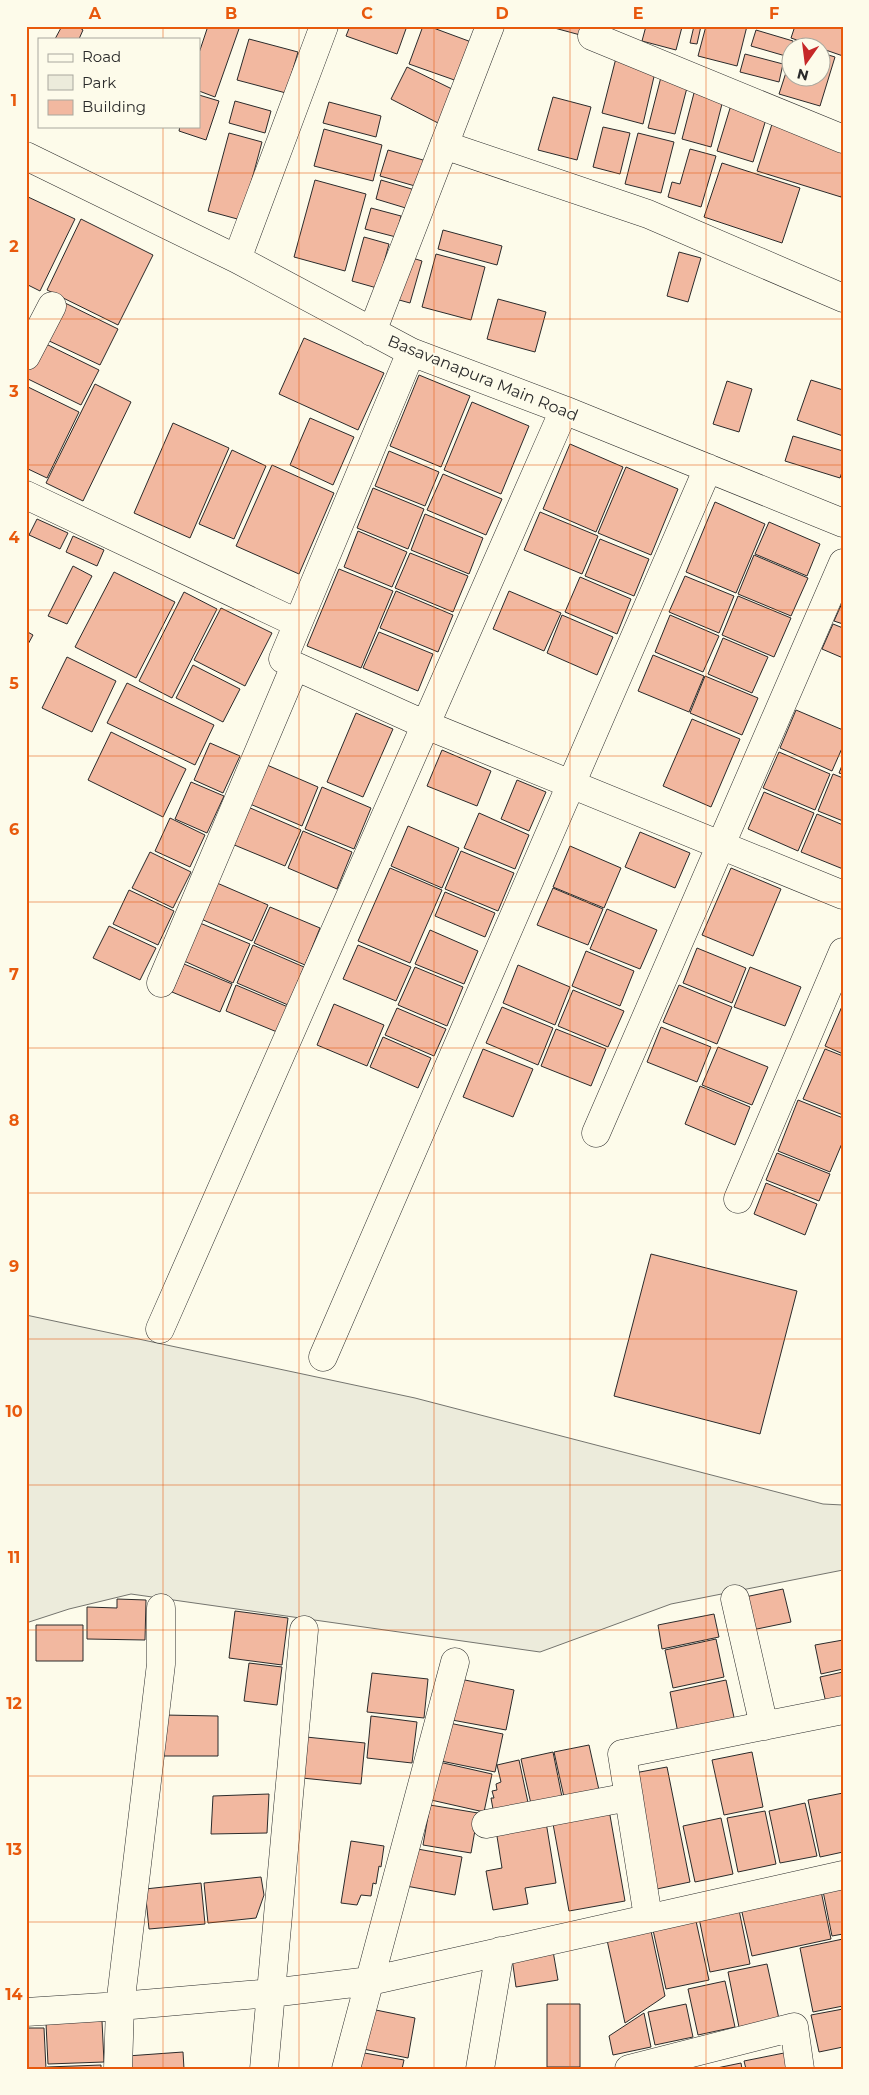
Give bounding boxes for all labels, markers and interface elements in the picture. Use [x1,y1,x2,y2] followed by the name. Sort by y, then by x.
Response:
[88,4,102,23] text: A
[225,4,237,23] text: B
[361,4,373,23] text: C
[495,4,509,23] text: D
[633,4,643,23] text: E
[769,4,779,23] text: F
[38,38,200,128] legend
[782,38,832,88] north arrow
[82,47,121,66] text: Road
[795,65,811,85] text: N
[82,73,116,92] text: Park
[11,91,17,110] text: 1
[82,97,146,116] text: Building
[9,237,19,256] text: 2
[385,331,581,425] street label: Basavanapura Main Road
[8,382,19,401] text: 3
[8,528,20,547] text: 4
[9,674,19,693] text: 5
[9,820,19,839] text: 6
[9,965,19,984] text: 7
[9,1111,19,1130] text: 8
[9,1257,19,1276] text: 9
[5,1402,23,1421] text: 10
[8,1548,20,1567] text: 11
[6,1694,22,1713] text: 12
[6,1840,22,1859] text: 13
[5,1985,23,2004] text: 14

